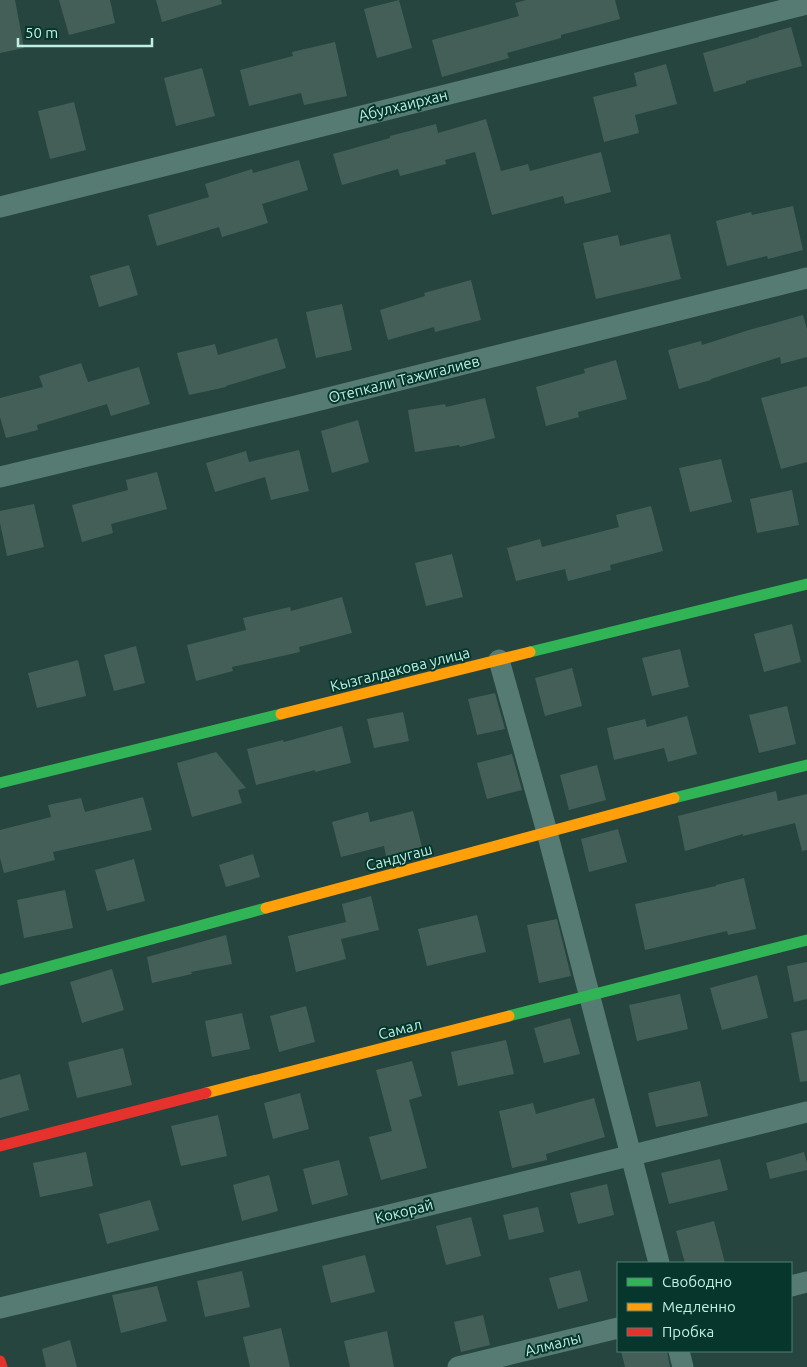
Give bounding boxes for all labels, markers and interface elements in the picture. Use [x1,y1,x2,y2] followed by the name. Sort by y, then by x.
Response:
[18,15,151,47] scale bar
[25,24,58,41] text: 50 m
[357,86,449,124] street label: Абулхаирхан
[327,352,481,406] street label: Отепкали Тажигалиев
[328,643,472,695] street label: Кызгалдакова улица
[364,840,434,874] street label: Сандугаш
[376,1015,424,1043] street label: Самал
[373,1196,435,1226] street label: Кокорай
[617,1262,792,1352] legend
[662,1273,732,1290] text: Свободно
[662,1298,736,1315] text: Медленно
[662,1323,714,1340] text: Пробка
[523,1329,583,1359] street label: Алмалы

